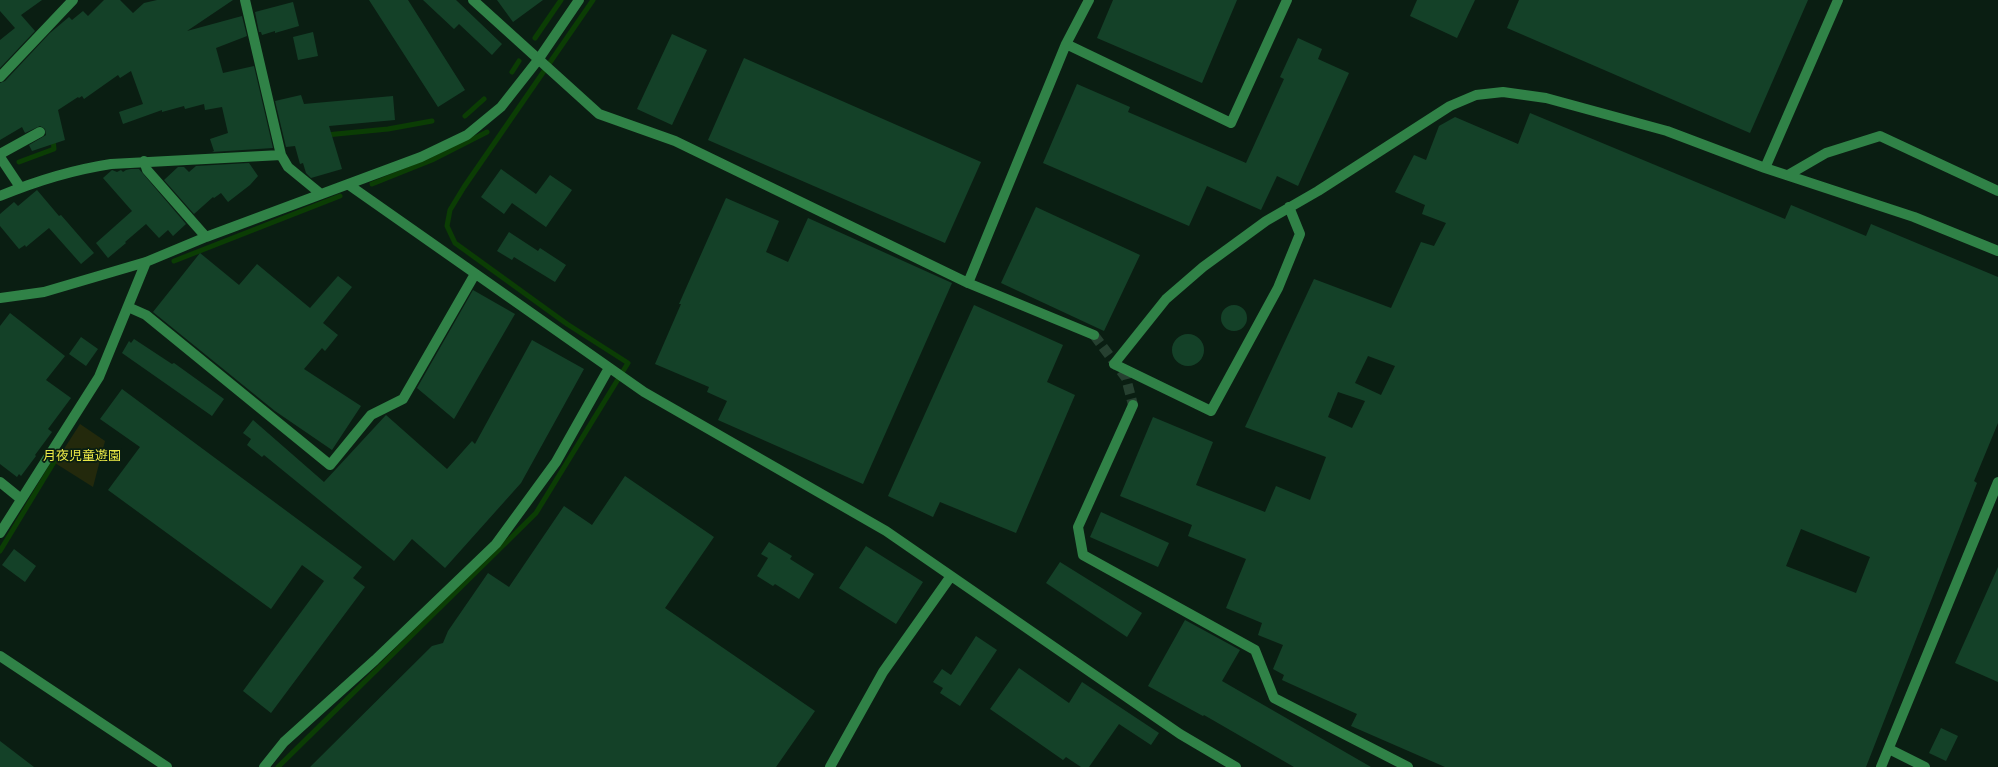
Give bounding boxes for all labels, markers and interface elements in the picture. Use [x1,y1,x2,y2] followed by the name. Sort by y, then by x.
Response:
[43,449,121,465] park label: 月夜児童遊園

